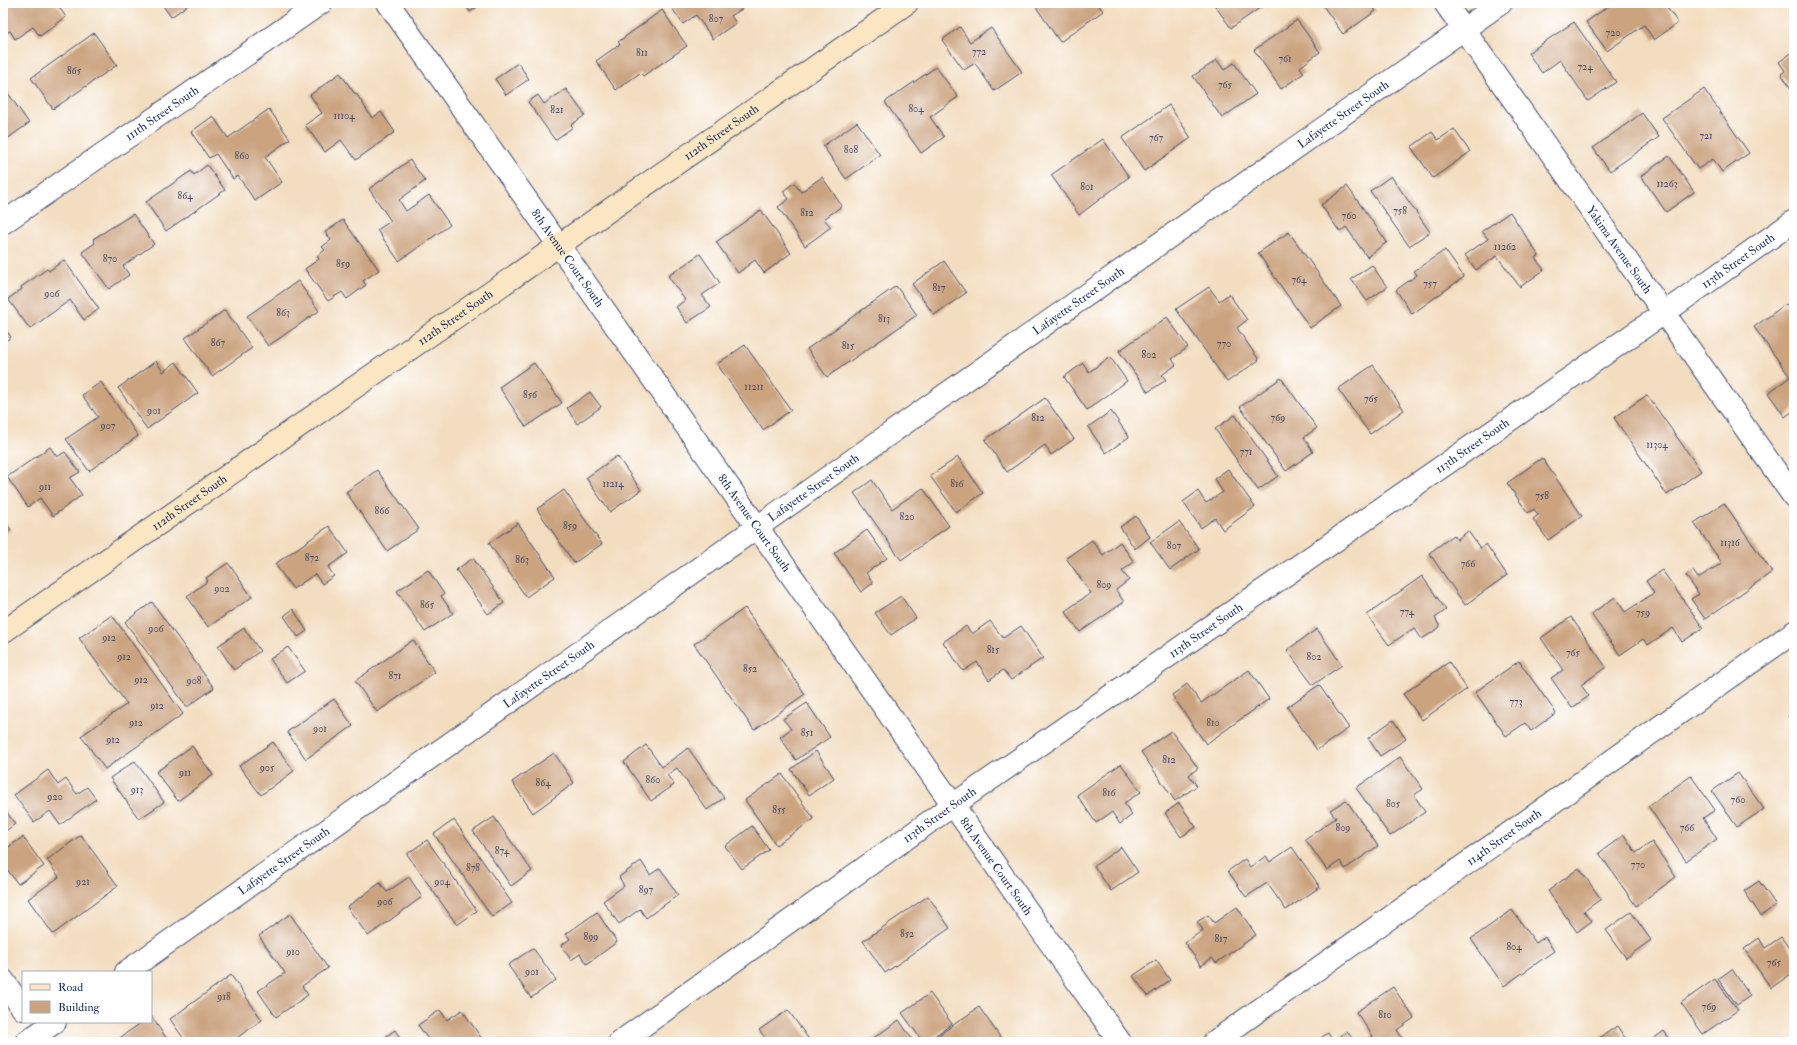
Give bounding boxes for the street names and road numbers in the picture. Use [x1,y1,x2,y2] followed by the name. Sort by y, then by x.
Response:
[1295,77,1392,152] street label: Lafayette Street South
[122,82,202,144] street label: 111th Street South
[681,101,762,163] street label: 112th Street South
[1583,203,1656,297] street label: Yakima Avenue South
[528,206,608,310] street label: 8th Avenue Court South
[1698,229,1778,292] street label: 113th Street South
[1030,263,1127,338] street label: Lafayette Street South
[415,286,496,349] street label: 112th Street South
[1432,415,1512,476] street label: 113th Street South
[765,450,863,525] street label: Lafayette Street South
[149,471,230,534] street label: 112th Street South
[715,471,794,575] street label: 8th Avenue Court South
[1166,599,1246,661] street label: 113th Street South
[500,636,598,711] street label: Lafayette Street South
[900,783,980,846] street label: 113th Street South
[1464,805,1545,869] street label: 114th Street South
[957,814,1036,919] street label: 8th Avenue Court South
[235,823,333,898] street label: Lafayette Street South

